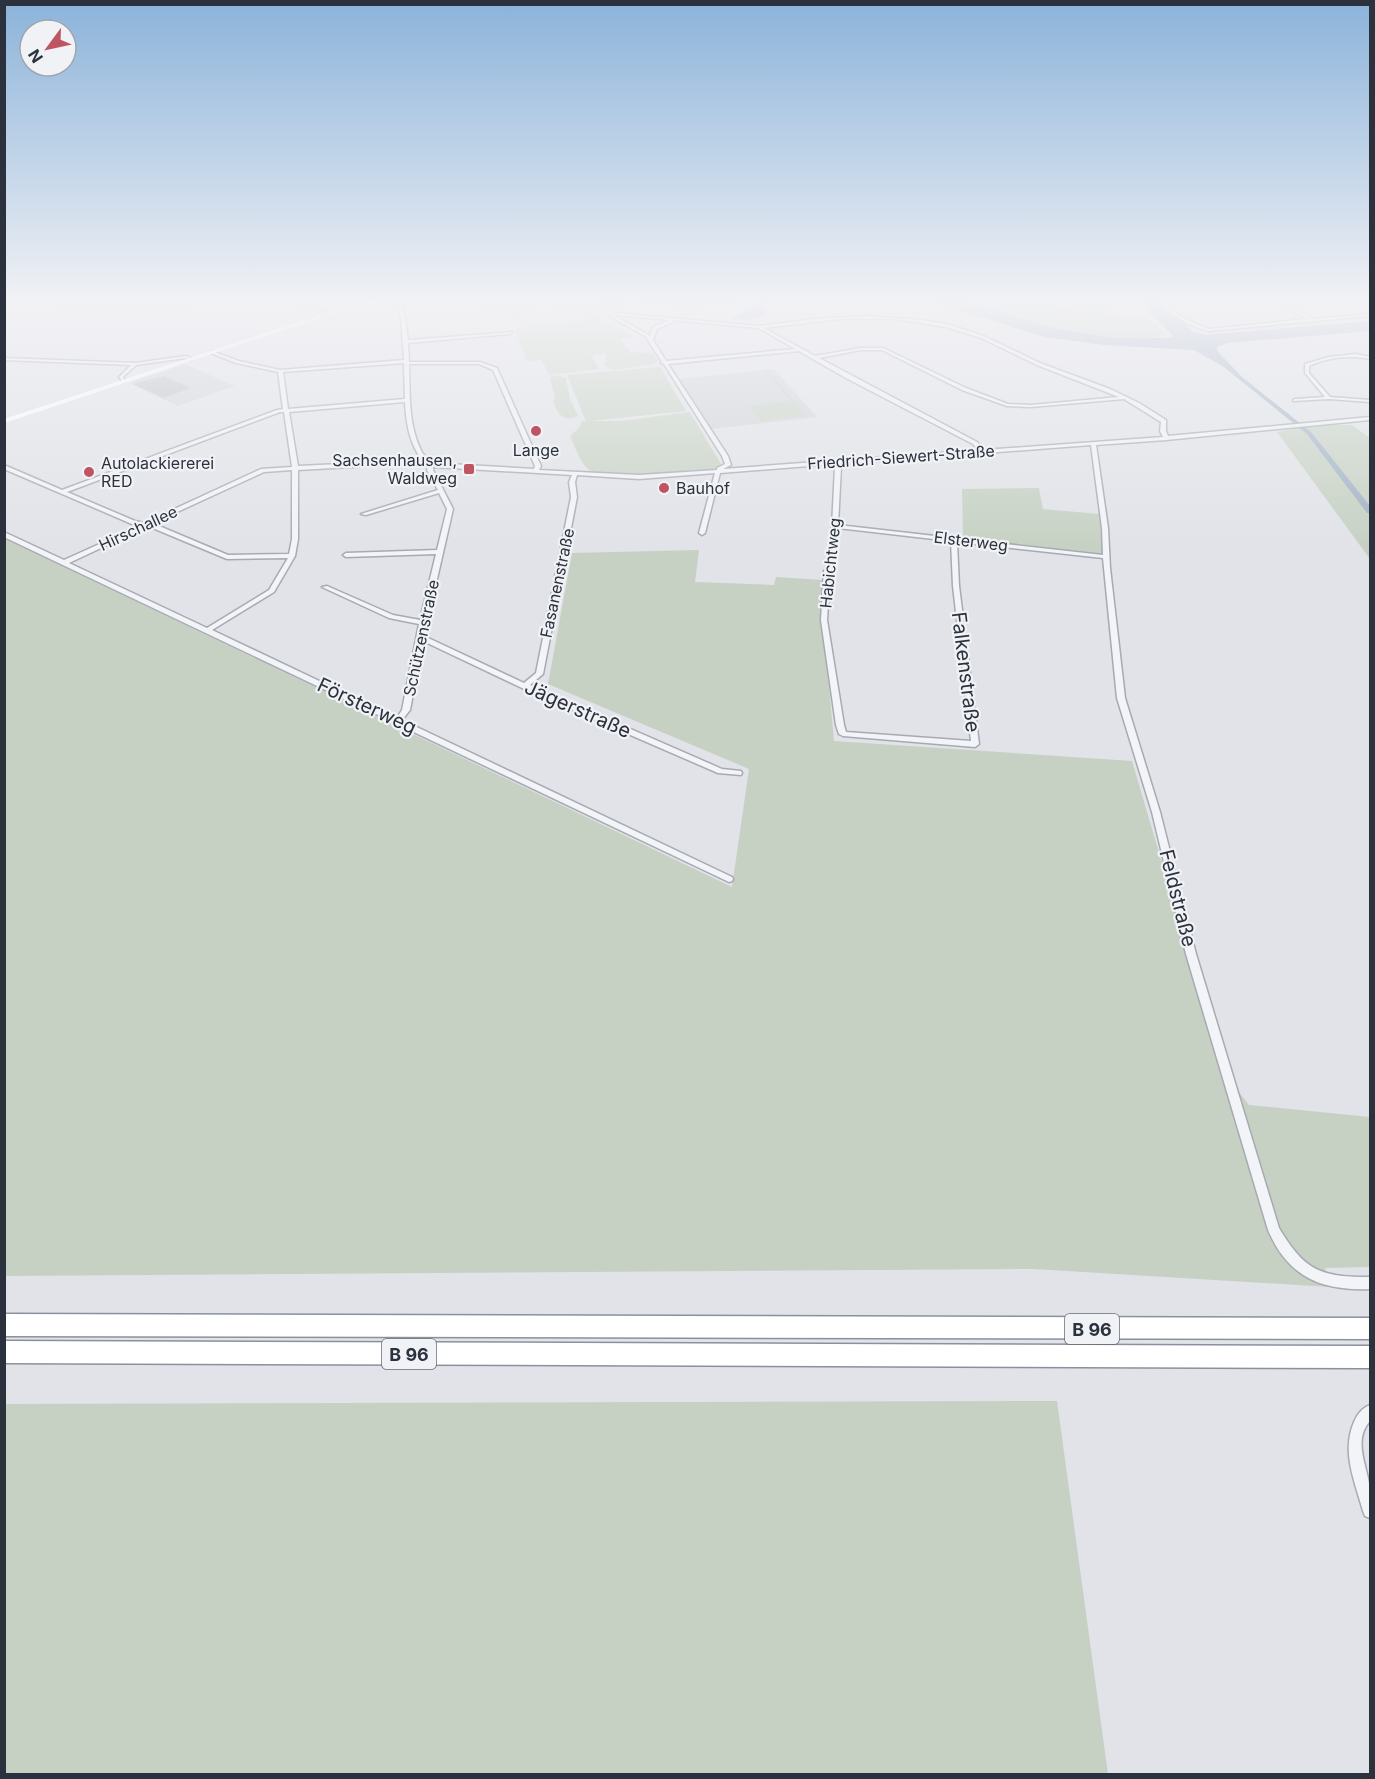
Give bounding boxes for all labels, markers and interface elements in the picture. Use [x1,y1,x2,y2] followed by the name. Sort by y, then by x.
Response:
[18,18,78,78] north arrow
[24,46,47,67] text: N
[529,424,543,438] marker: Lange
[513,440,559,460] place label: Lange
[807,440,995,474] street label: Friedrich-Siewert-Straße
[332,450,457,488] place label: Sachsenhausen, Waldweg
[101,453,214,491] place label: Autolackiererei RED
[462,462,476,476] marker: Sachsenhausen, Waldweg
[82,465,96,479] marker: Autolackiererei RED
[676,478,730,498] place label: Bauhof
[657,481,671,495] marker: Bauhof
[96,501,180,555] street label: Hirschallee
[815,517,845,609] street label: Habichtweg
[536,526,578,640] street label: Fasanenstraße
[933,527,1009,555] street label: Elsterweg
[399,578,443,698] street label: Schützenstraße
[947,610,985,734] street label: Falkenstraße
[314,673,420,739] street label: Försterweg
[521,675,635,743] street label: Jägerstraße
[1154,847,1202,949] street label: Feldstraße
[1065,1314,1119,1344] road number: B 96
[382,1339,436,1369] road number: B 96

